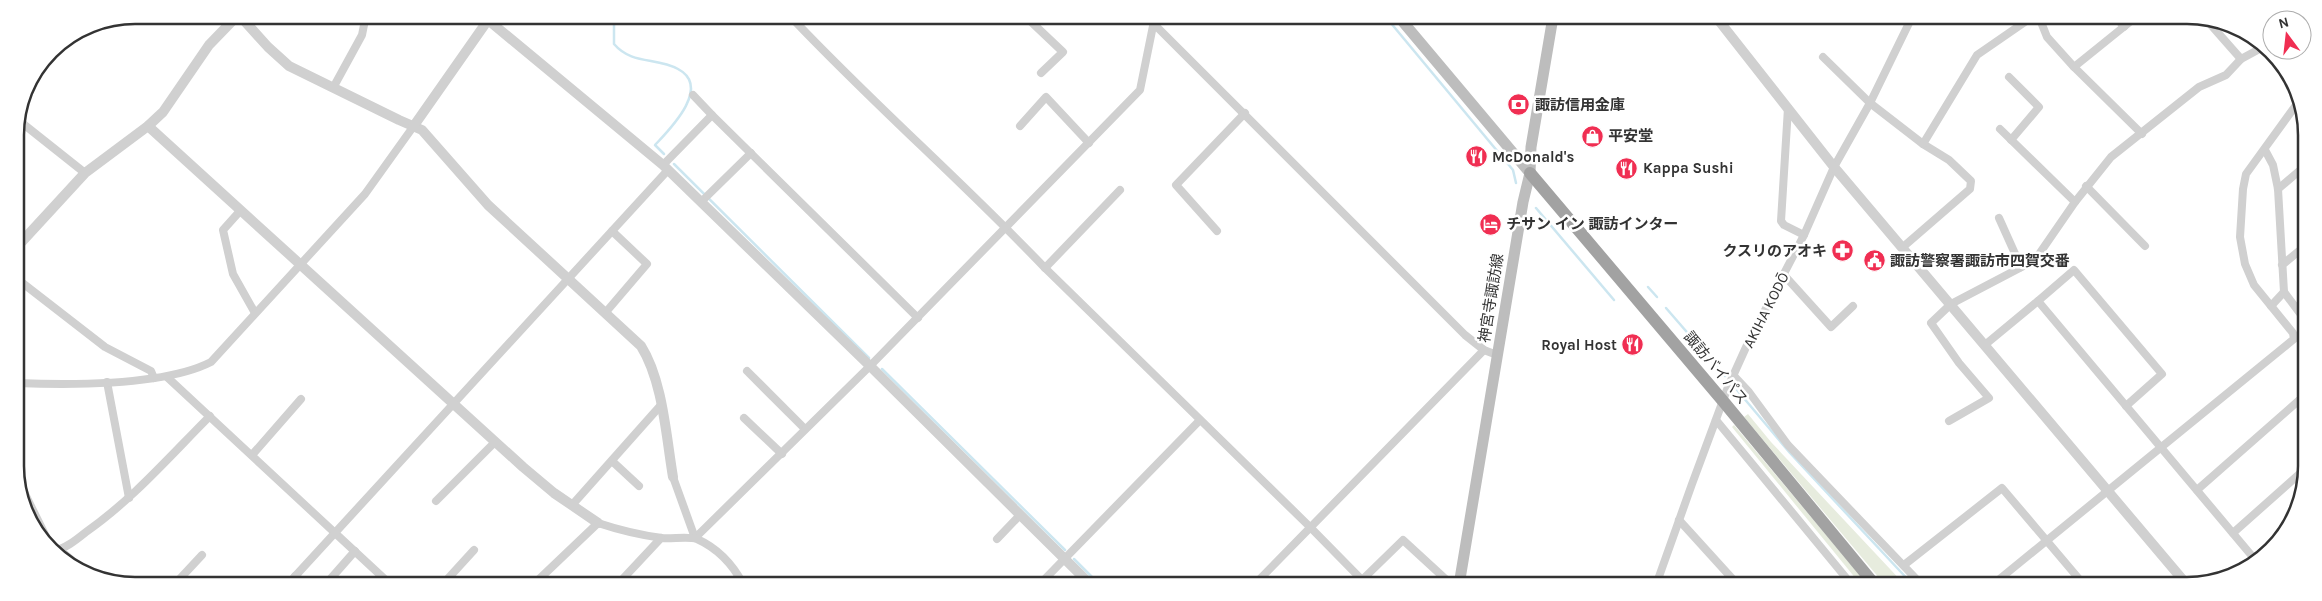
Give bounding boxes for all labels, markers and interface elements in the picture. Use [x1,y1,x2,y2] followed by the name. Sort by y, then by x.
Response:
[2262,10,2312,60] north arrow
[2277,13,2291,32] text: N
[1507,93,1531,117] bank icon: 諏訪信用金庫
[1535,96,1625,114] place label: 諏訪信用金庫
[1580,124,1604,148] shop icon: 平安堂
[1608,127,1653,145] place label: 平安堂
[1464,145,1488,169] restaurant icon: McDonald's
[1492,148,1574,166] place label: McDonald's
[1615,156,1639,180] restaurant icon: Kappa Sushi
[1643,159,1734,177] place label: Kappa Sushi
[1478,212,1502,236] hotel icon: チサン イン 諏訪インター
[1506,215,1679,233] place label: チサン イン 諏訪インター
[1831,239,1855,263] pharmacy icon: クスリのアオキ
[1722,242,1827,260] place label: クスリのアオキ
[1862,249,1886,273] public building icon: 諏訪警察署諏訪市四賀交番
[1475,252,1507,344] street label: 神宮寺諏訪線
[1890,252,2070,270] place label: 諏訪警察署諏訪市四賀交番
[1739,269,1793,351] street label: AKIHA KODŌ
[1680,328,1752,408] street label: 諏訪バイパス
[1621,333,1645,357] restaurant icon: Royal Host
[1541,336,1617,354] place label: Royal Host

